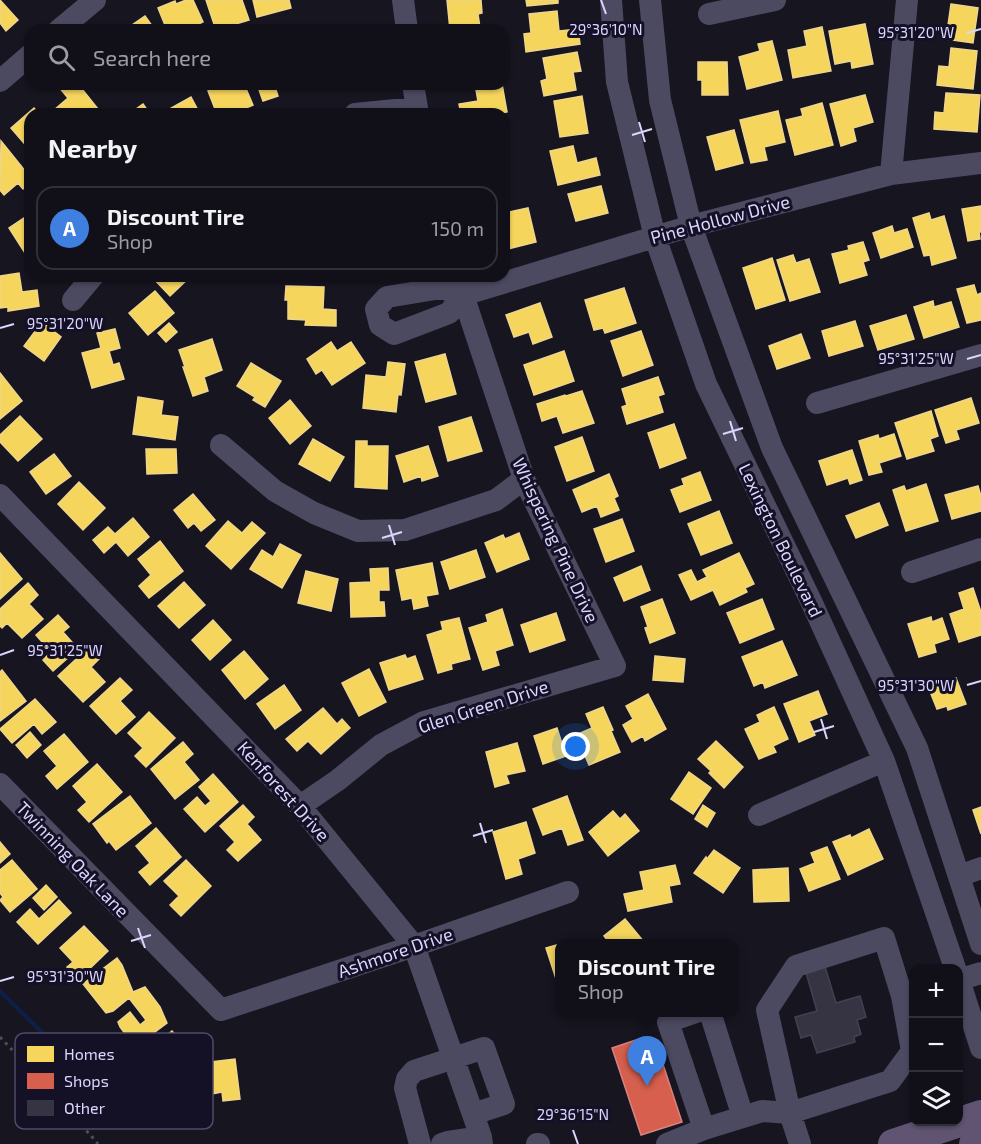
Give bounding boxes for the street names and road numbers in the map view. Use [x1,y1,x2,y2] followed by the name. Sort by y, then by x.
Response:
[648,190,792,248] street label: Pine Hollow Drive
[508,454,604,626] street label: Whispering Pine Drive
[734,460,828,620] street label: Lexington Boulevard
[415,675,551,737] street label: Glen Green Drive
[233,737,335,845] street label: Kenforest Drive
[12,797,134,921] street label: Twinning Oak Lane
[335,922,455,982] street label: Ashmore Drive

